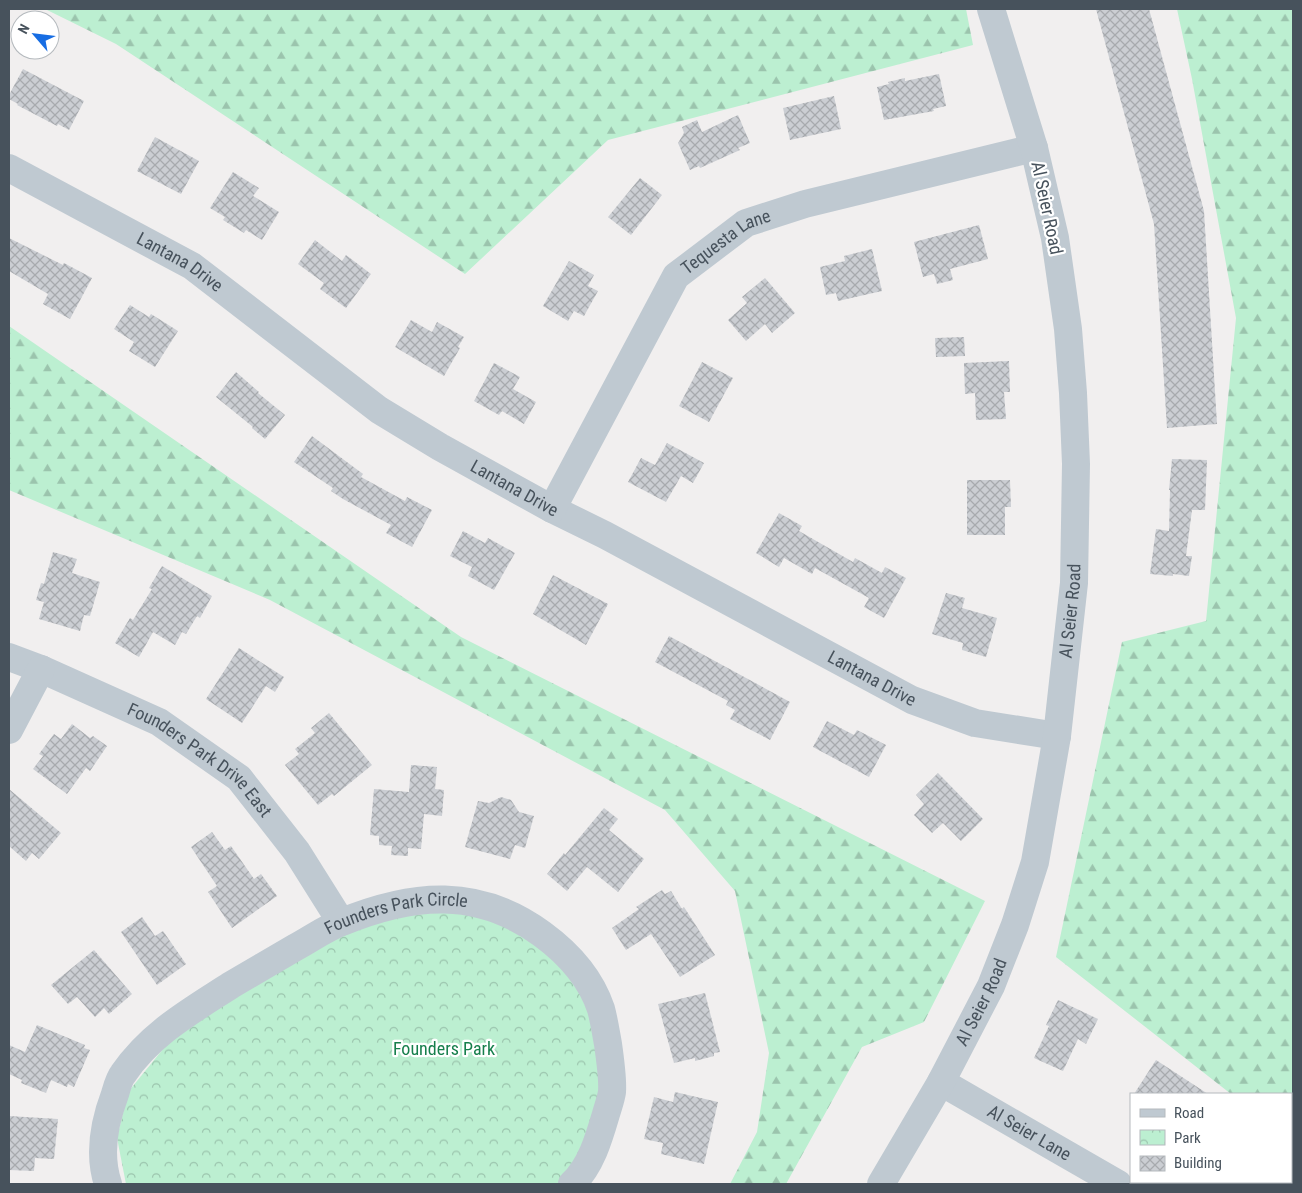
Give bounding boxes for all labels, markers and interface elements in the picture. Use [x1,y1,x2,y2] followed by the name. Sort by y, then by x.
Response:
[10,10,60,60] north arrow
[14,21,33,36] text: N
[1027,159,1068,256] street label: Al Seier Road
[677,205,773,278] street label: Tequesta Lane
[133,227,227,296] street label: Lantana Drive
[467,455,562,520] street label: Lantana Drive
[1055,563,1084,659] street label: Al Seier Road
[824,646,920,710] street label: Lantana Drive
[124,698,276,821] street label: Founders Park Drive East
[321,888,469,938] street label: Founders Park Circle
[951,955,1011,1049] street label: Al Seier Road
[393,1038,495,1059] park label: Founders Park
[1130,1093,1292,1183] legend
[984,1100,1075,1165] street label: Al Seier Lane
[1174,1104,1204,1122] text: Road
[1174,1129,1201,1147] text: Park
[1174,1154,1222,1172] text: Building

